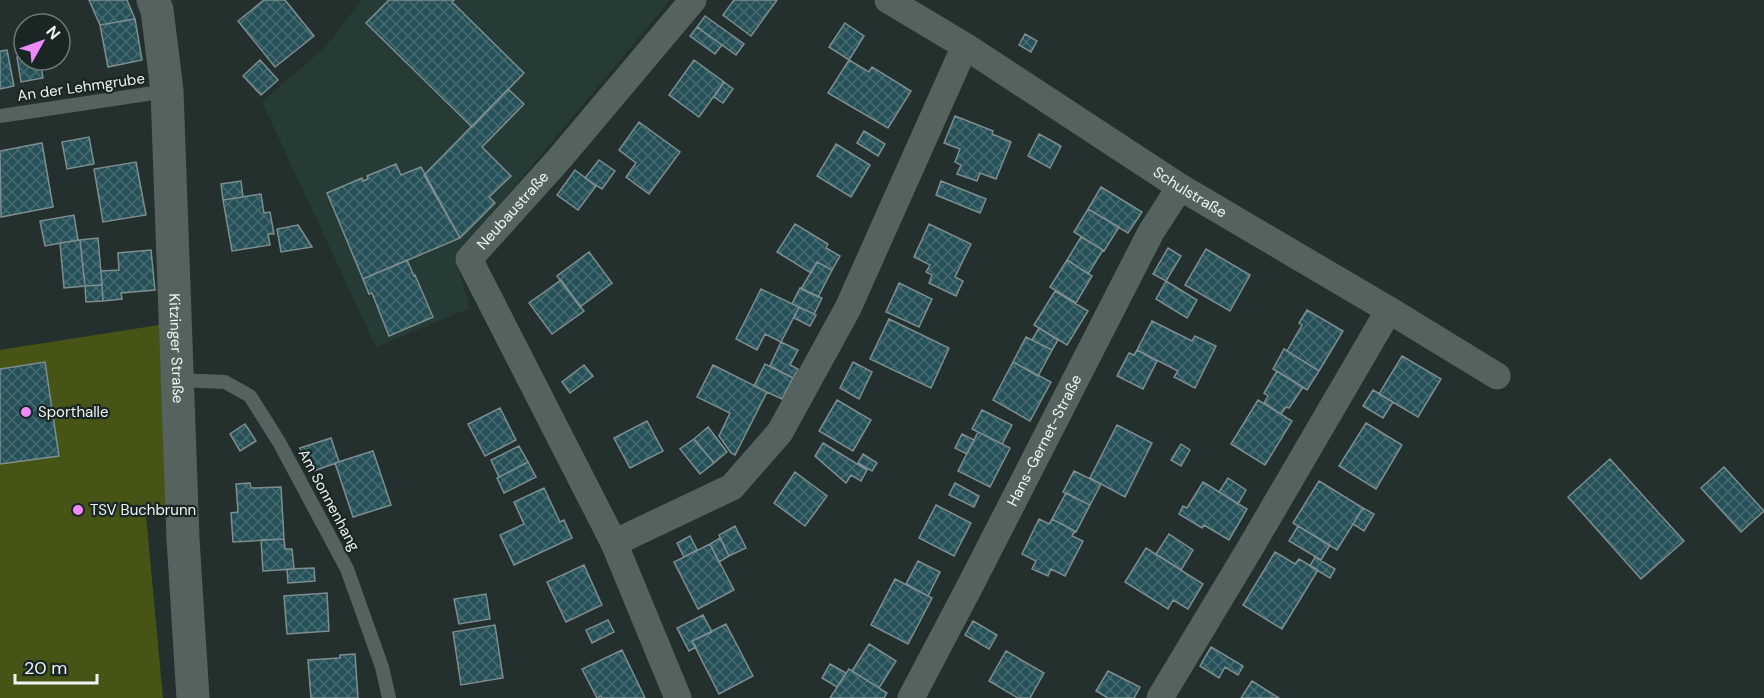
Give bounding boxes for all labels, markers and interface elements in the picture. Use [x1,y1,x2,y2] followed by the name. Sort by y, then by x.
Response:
[12,12,72,72] north arrow
[41,21,65,44] text: N
[16,68,146,106] street label: An der Lehmgrube
[1149,162,1230,222] street label: Schulstraße
[472,167,553,254] street label: Neubaustraße
[164,293,188,404] street label: Kitzinger Straße
[1002,371,1086,510] street label: Hans-Gernet-Straße
[38,402,108,422] place label: Sporthalle
[19,405,33,419] marker: Sporthalle
[294,445,364,555] street label: Am Sonnenhang
[90,500,196,520] place label: TSV Buchbrunn
[71,503,85,517] marker: TSV Buchbrunn
[15,647,98,685] scale bar
[24,656,67,680] text: 20 m

